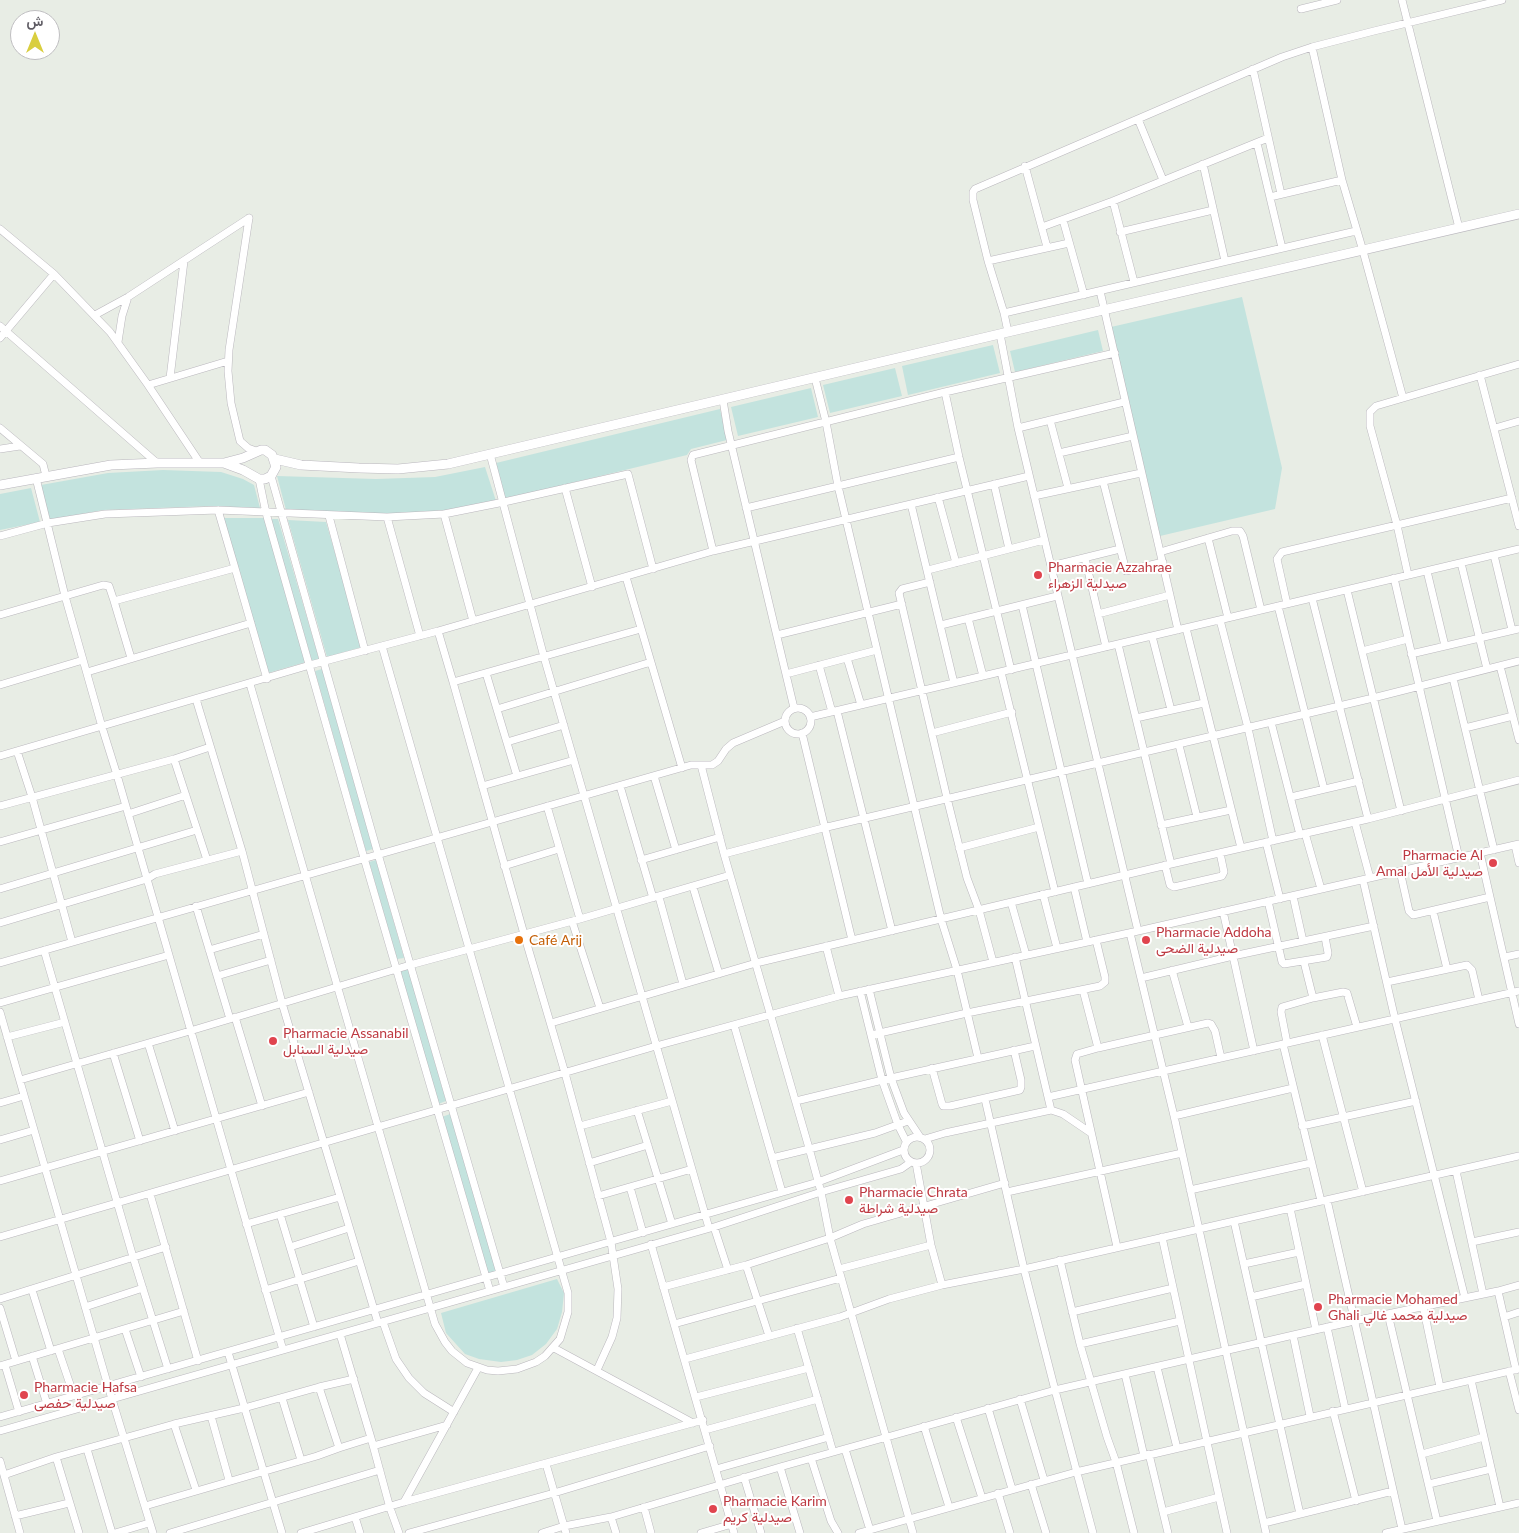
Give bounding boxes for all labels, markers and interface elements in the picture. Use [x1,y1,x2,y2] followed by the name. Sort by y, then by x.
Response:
[10,10,60,60] north arrow
[27,12,43,29] text: ش
[1048,559,1172,592] place label: Pharmacie Azzahrae صيدلية الزهراء
[1032,569,1044,581] marker: Pharmacie Azzahrae صيدلية الزهراء
[1376,847,1483,880] place label: Pharmacie Al Amal صيدلية الأمل
[1487,857,1499,869] marker: Pharmacie Al Amal صيدلية الأمل
[1156,924,1271,956] place label: Pharmacie Addoha صيدلية الضحى
[529,932,582,948] place label: Café Arij
[513,934,525,946] marker: Café Arij
[1140,934,1152,946] marker: Pharmacie Addoha صيدلية الضحى
[283,1025,409,1058] place label: Pharmacie Assanabil صيدلية السنابل
[267,1035,279,1047] marker: Pharmacie Assanabil صيدلية السنابل
[859,1184,968,1216] place label: Pharmacie Chrata صيدلية شراطة
[843,1194,855,1206] marker: Pharmacie Chrata صيدلية شراطة
[1328,1291,1468,1324] place label: Pharmacie Mohamed Ghali صيدلية محمد غالي
[1312,1301,1324,1313] marker: Pharmacie Mohamed Ghali صيدلية محمد غالي
[34,1379,137,1411] place label: Pharmacie Hafsa صيدلية حفصى
[18,1389,30,1401] marker: Pharmacie Hafsa صيدلية حفصى
[723,1493,827,1525] place label: Pharmacie Karim صيدلية كريم
[707,1503,719,1515] marker: Pharmacie Karim صيدلية كريم

